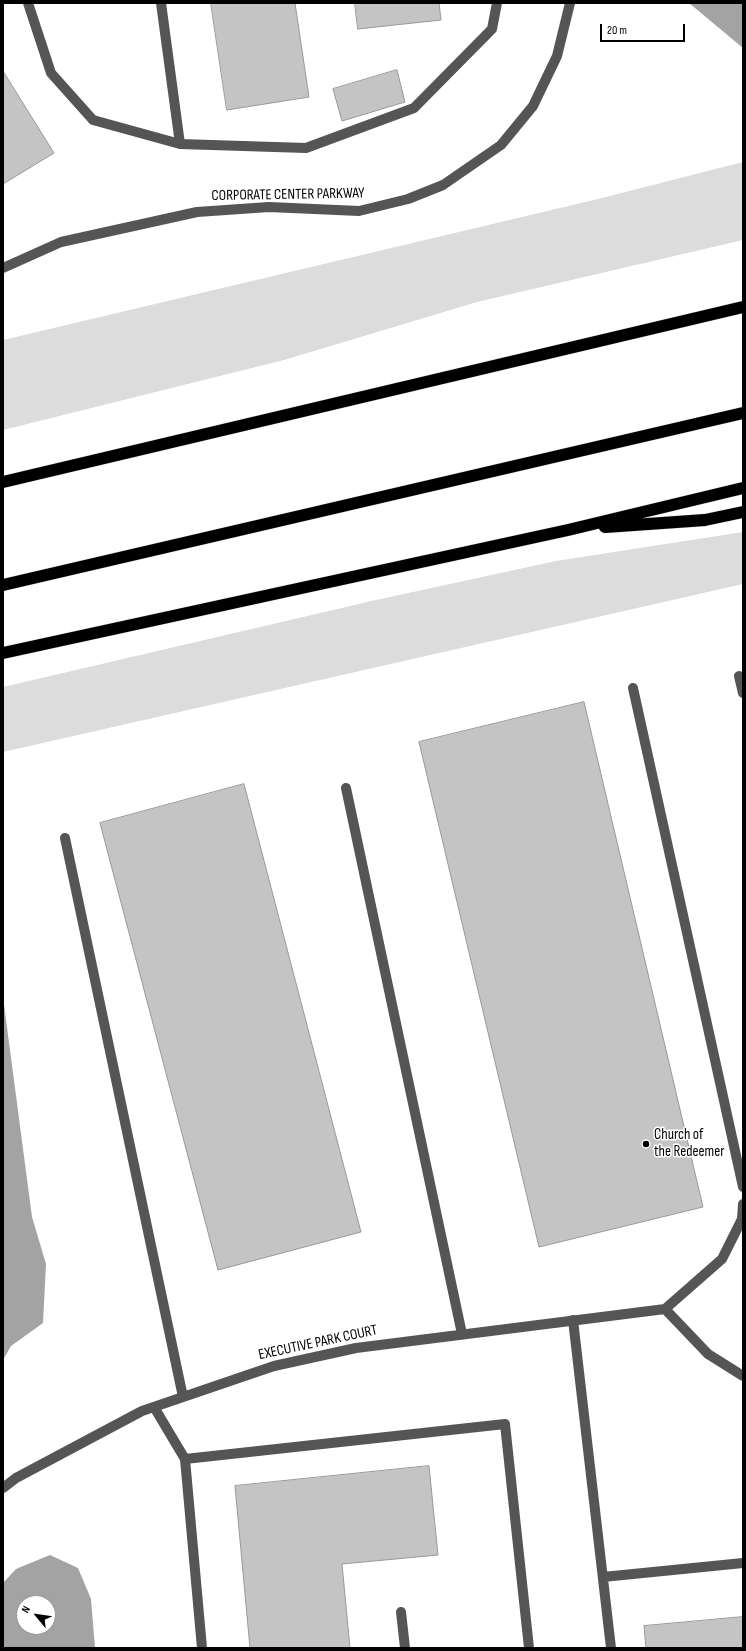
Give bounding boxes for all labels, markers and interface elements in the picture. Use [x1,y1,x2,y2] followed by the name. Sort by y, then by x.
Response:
[602,16,687,42] scale bar
[607,23,627,38] text: 20 m
[211,185,365,205] street label: CORPORATE CENTER PARKWAY
[654,1126,724,1161] place label: Church of the Redeemer
[641,1139,651,1149] marker: Church of the Redeemer
[257,1322,379,1364] street label: EXECUTIVE PARK COURT
[16,1595,56,1635] north arrow
[19,1604,33,1615] text: N

